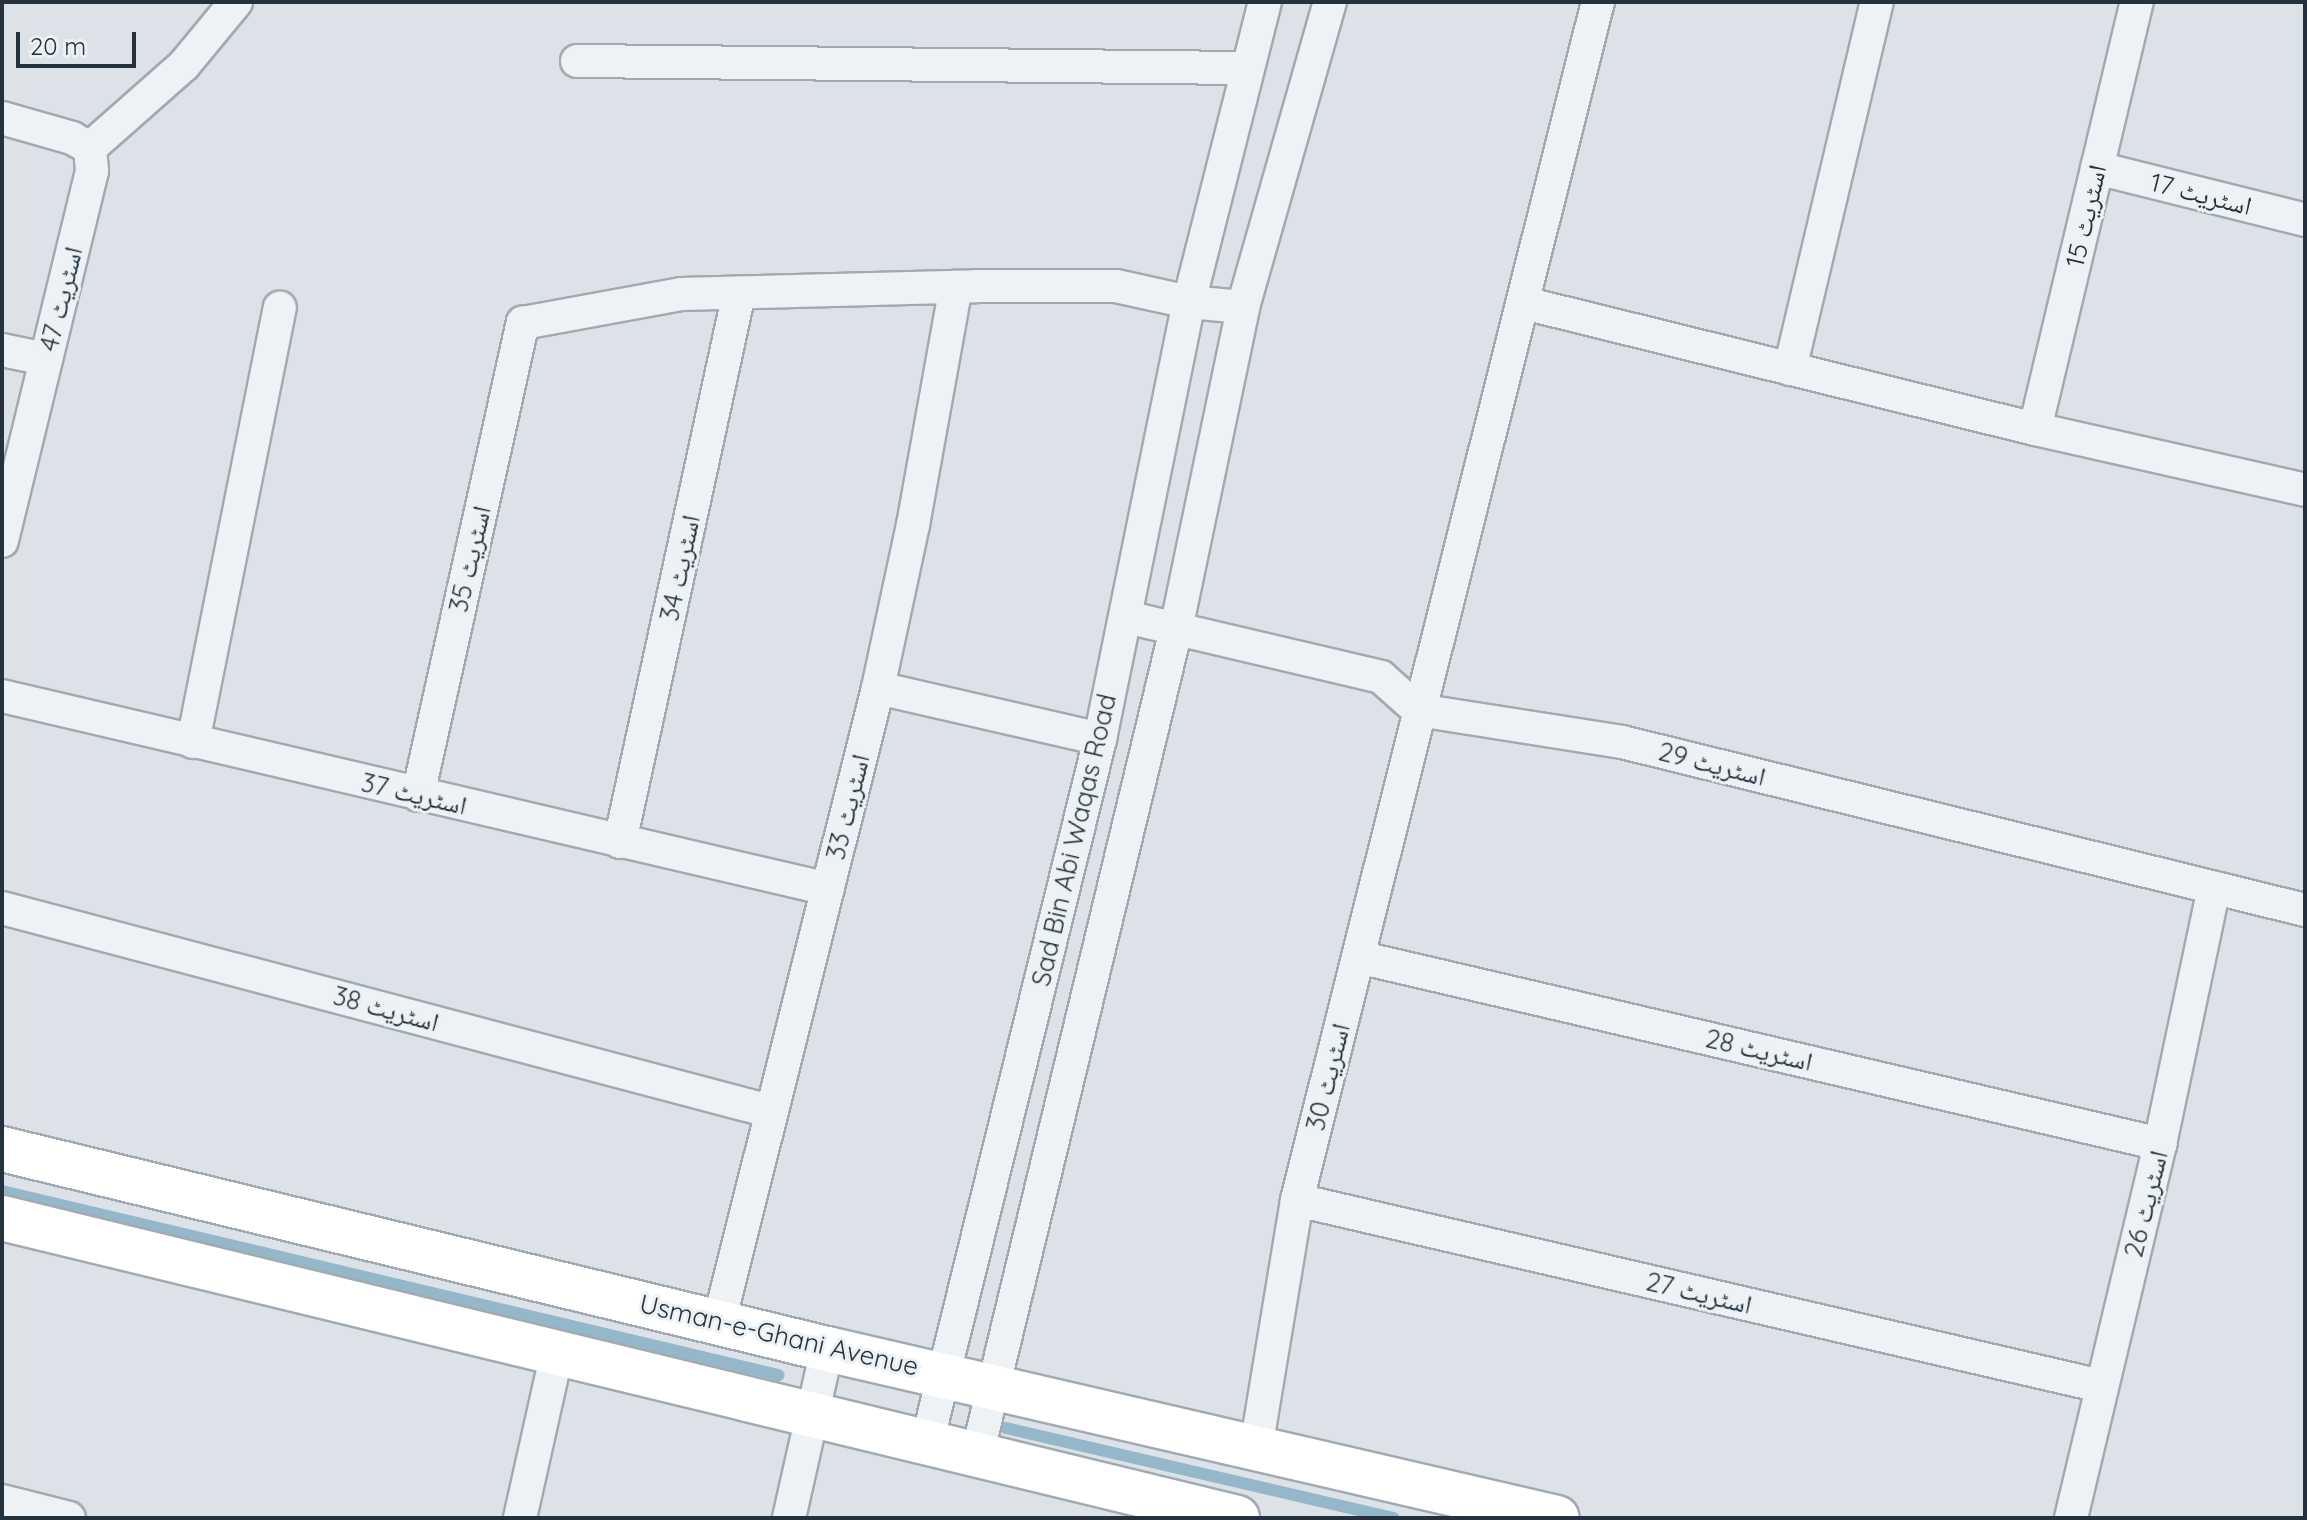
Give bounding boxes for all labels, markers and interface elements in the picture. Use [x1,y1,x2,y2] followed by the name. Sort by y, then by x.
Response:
[20,16,140,66] scale bar
[30,31,86,61] text: 20 m
[2059,162,2113,270] street label: اسٹریٹ 15
[2147,166,2255,222] street label: اسٹریٹ 17
[33,243,89,355] street label: اسٹریٹ 47
[443,503,497,615] street label: اسٹریٹ 35
[654,512,706,624] street label: اسٹریٹ 34
[1025,691,1123,989] street label: Sad Bin Abi Waqas Road
[1655,736,1769,792] street label: اسٹریٹ 29
[820,751,876,863] street label: اسٹریٹ 33
[358,767,470,821] street label: اسٹریٹ 37
[330,980,442,1038] street label: اسٹریٹ 38
[1300,1020,1356,1134] street label: اسٹریٹ 30
[1702,1023,1816,1077] street label: اسٹریٹ 28
[2118,1147,2174,1261] street label: اسٹریٹ 26
[1643,1266,1755,1320] street label: اسٹریٹ 27
[636,1288,922,1382] street label: Usman-e-Ghani Avenue

